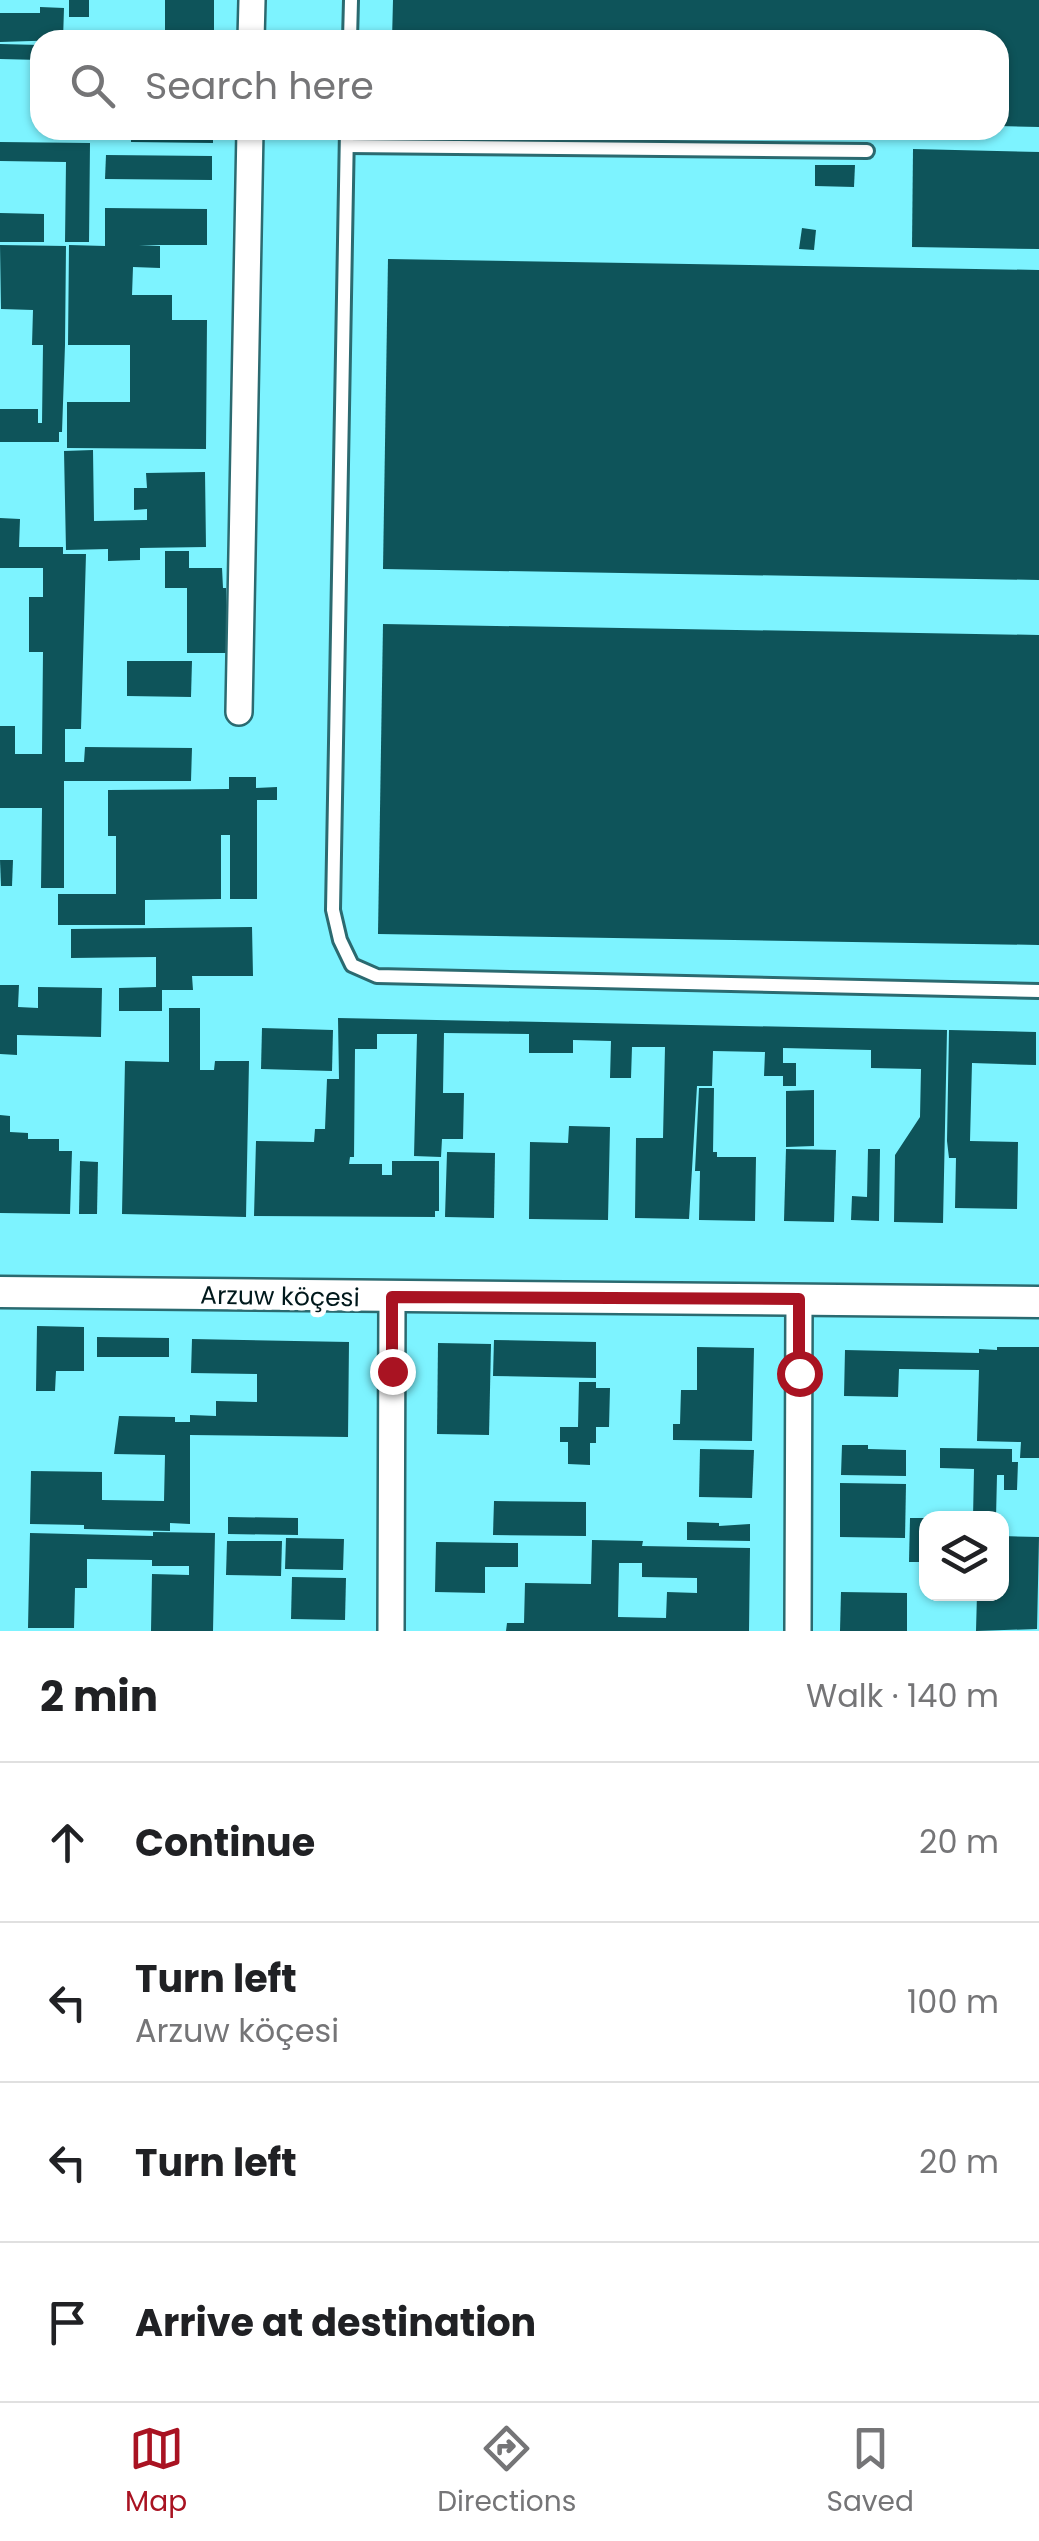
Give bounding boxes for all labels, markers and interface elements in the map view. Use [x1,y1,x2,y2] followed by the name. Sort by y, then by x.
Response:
[30,30,1009,140] search box
[65,58,120,113] icon: search
[145,59,374,112] text: Search here
[200,1278,360,1315] street label: Arzuw köçesi
[370,1349,416,1395] route end
[777,1351,823,1397] route start
[919,1511,1009,1601] map controls
[919,1511,1009,1601] button: layers
[40,1667,158,1726] text: 2 min
[806,1673,999,1718] text: Walk · 140 m
[40,1815,95,1870] icon: ahead
[135,1816,315,1869] text: Continue
[919,1819,999,1864] text: 20 m
[135,1952,297,2005] text: Turn left
[40,1975,95,2030] icon: left
[907,1979,999,2024] text: 100 m
[135,2008,339,2053] text: Arzuw köçesi
[40,2135,95,2190] icon: left
[135,2136,297,2189] text: Turn left
[919,2139,999,2184] text: 20 m
[40,2295,95,2350] icon: arrive
[135,2296,536,2349] text: Arrive at destination
[125,2421,187,2523] tab: Map
[437,2421,576,2523] tab: Directions
[827,2421,914,2523] tab: Saved

